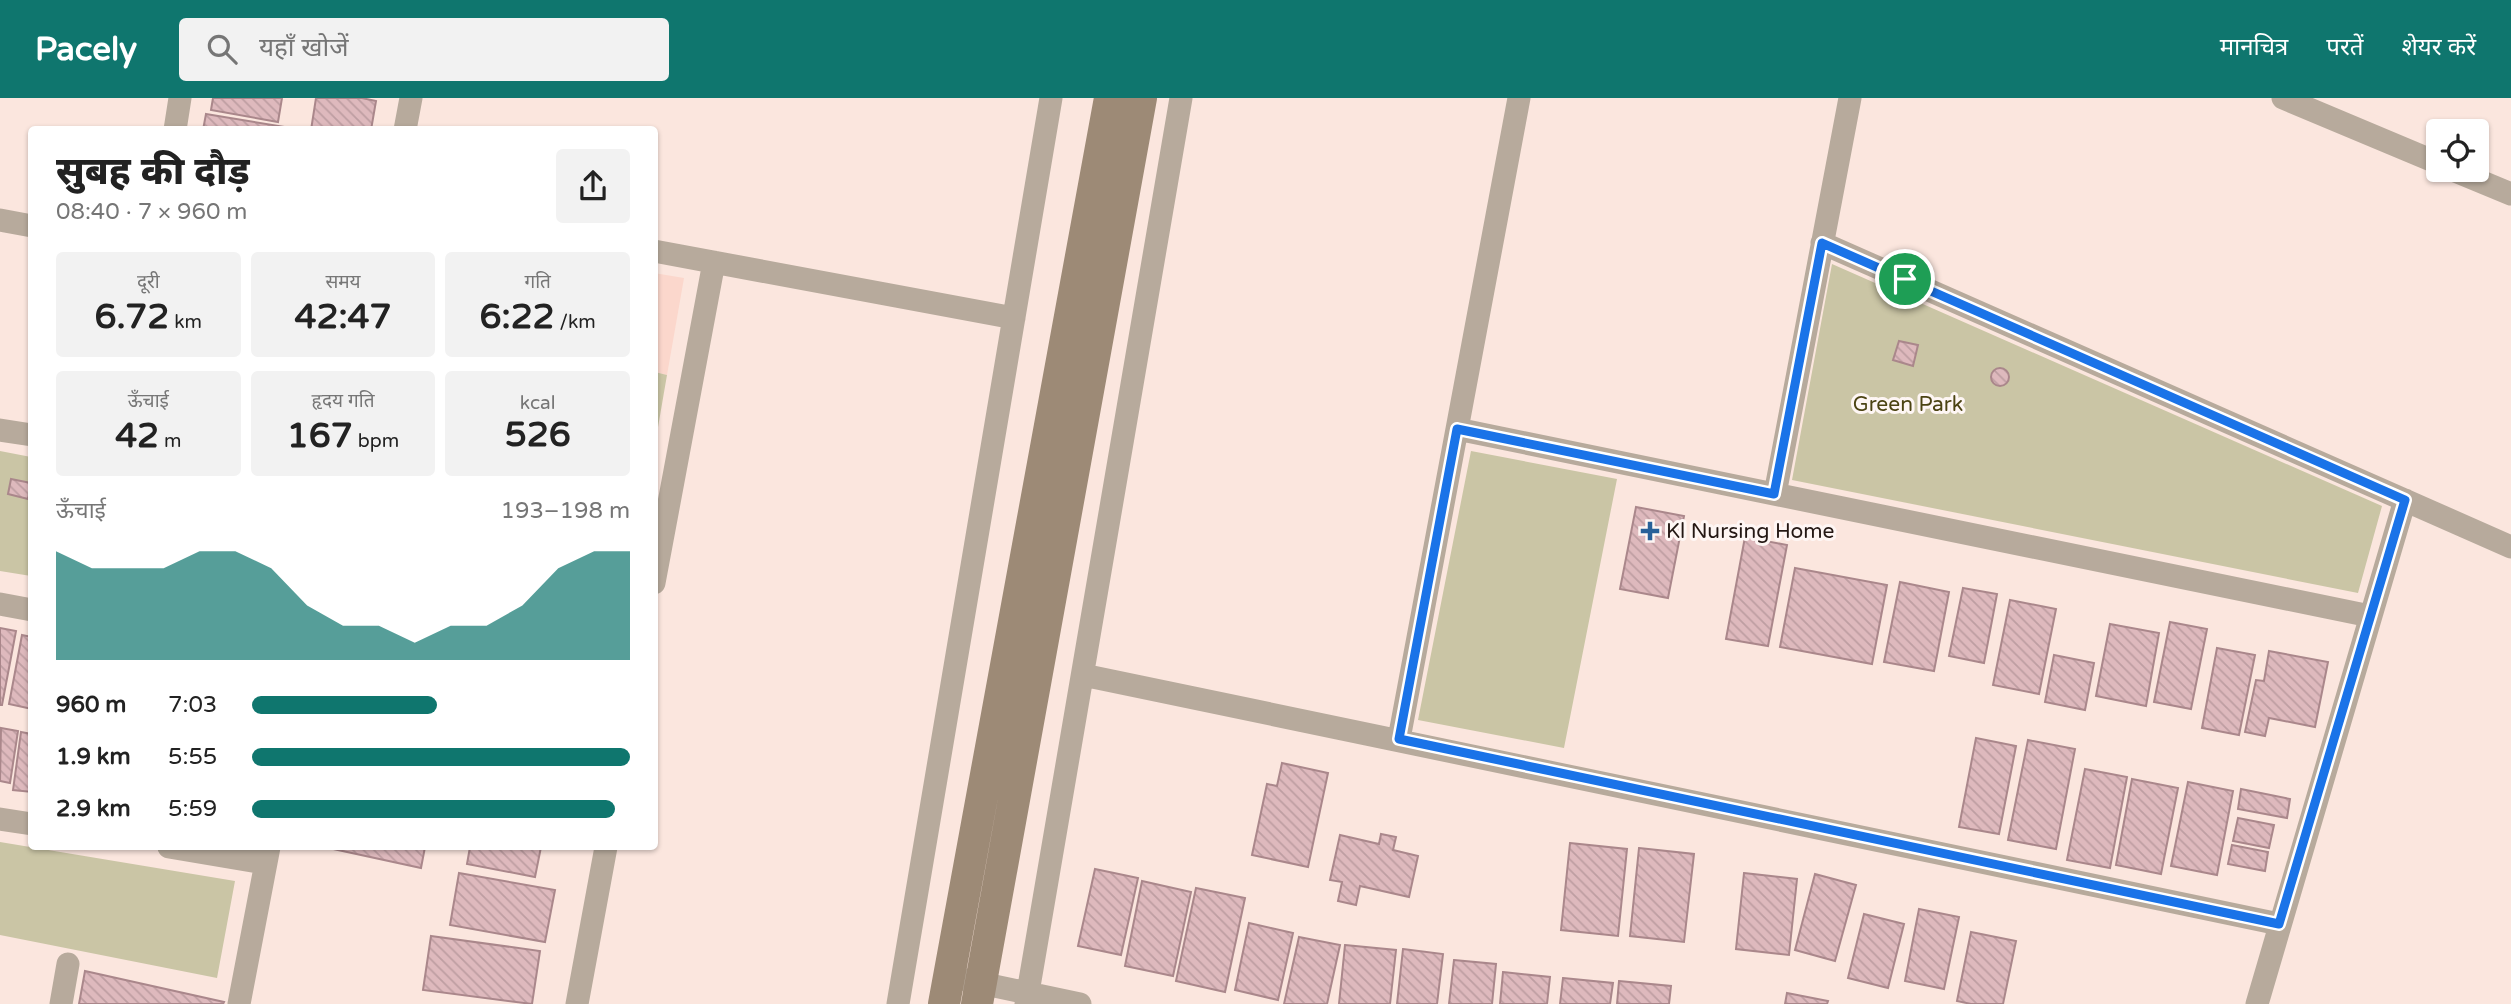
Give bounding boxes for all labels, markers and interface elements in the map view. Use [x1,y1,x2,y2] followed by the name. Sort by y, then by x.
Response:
[179,18,669,81] search box
[35,30,137,69] text: Pacely
[203,30,241,68] icon: search
[259,32,349,63] text: यहाँ खोजें
[2220,33,2288,62] text: मानचित्र
[2326,33,2363,62] text: परतें
[2401,33,2476,62] text: शेयर करें
[2426,119,2489,182] map controls
[2426,119,2489,182] button: locate
[56,149,250,195] text: सुबह की दौड़
[556,149,630,223] button: share
[56,198,247,226] text: 08:40 · 7 × 960 m
[1875,249,1935,309] pin
[1886,260,1924,298] icon: arrive
[137,271,160,293] text: दूरी
[325,271,361,293] text: समय
[524,271,551,293] text: गति
[95,296,169,338] text: 6.72
[294,296,392,338] text: 42:47
[480,296,555,338] text: 6:22
[169,311,202,333] text: km
[555,311,596,333] text: /km
[128,390,169,412] text: ऊँचाई
[312,390,374,412] text: हृदय गति
[520,392,556,414] text: kcal
[1853,392,1963,417] park label: Green Park
[505,414,571,456] text: 526
[115,415,159,457] text: 42
[287,415,353,457] text: 167
[159,430,182,452] text: m
[353,430,399,452] text: bpm
[56,497,106,525] text: ऊँचाई
[501,497,630,525] text: 193–198 m
[1666,519,1835,544] place label: Kl Nursing Home
[1640,521,1660,541] marker: Kl Nursing Home
[56,691,126,719] text: 960 m
[168,691,217,719] text: 7:03
[56,743,131,771] text: 1.9 km
[168,743,217,771] text: 5:55
[56,795,131,823] text: 2.9 km
[168,795,217,823] text: 5:59

